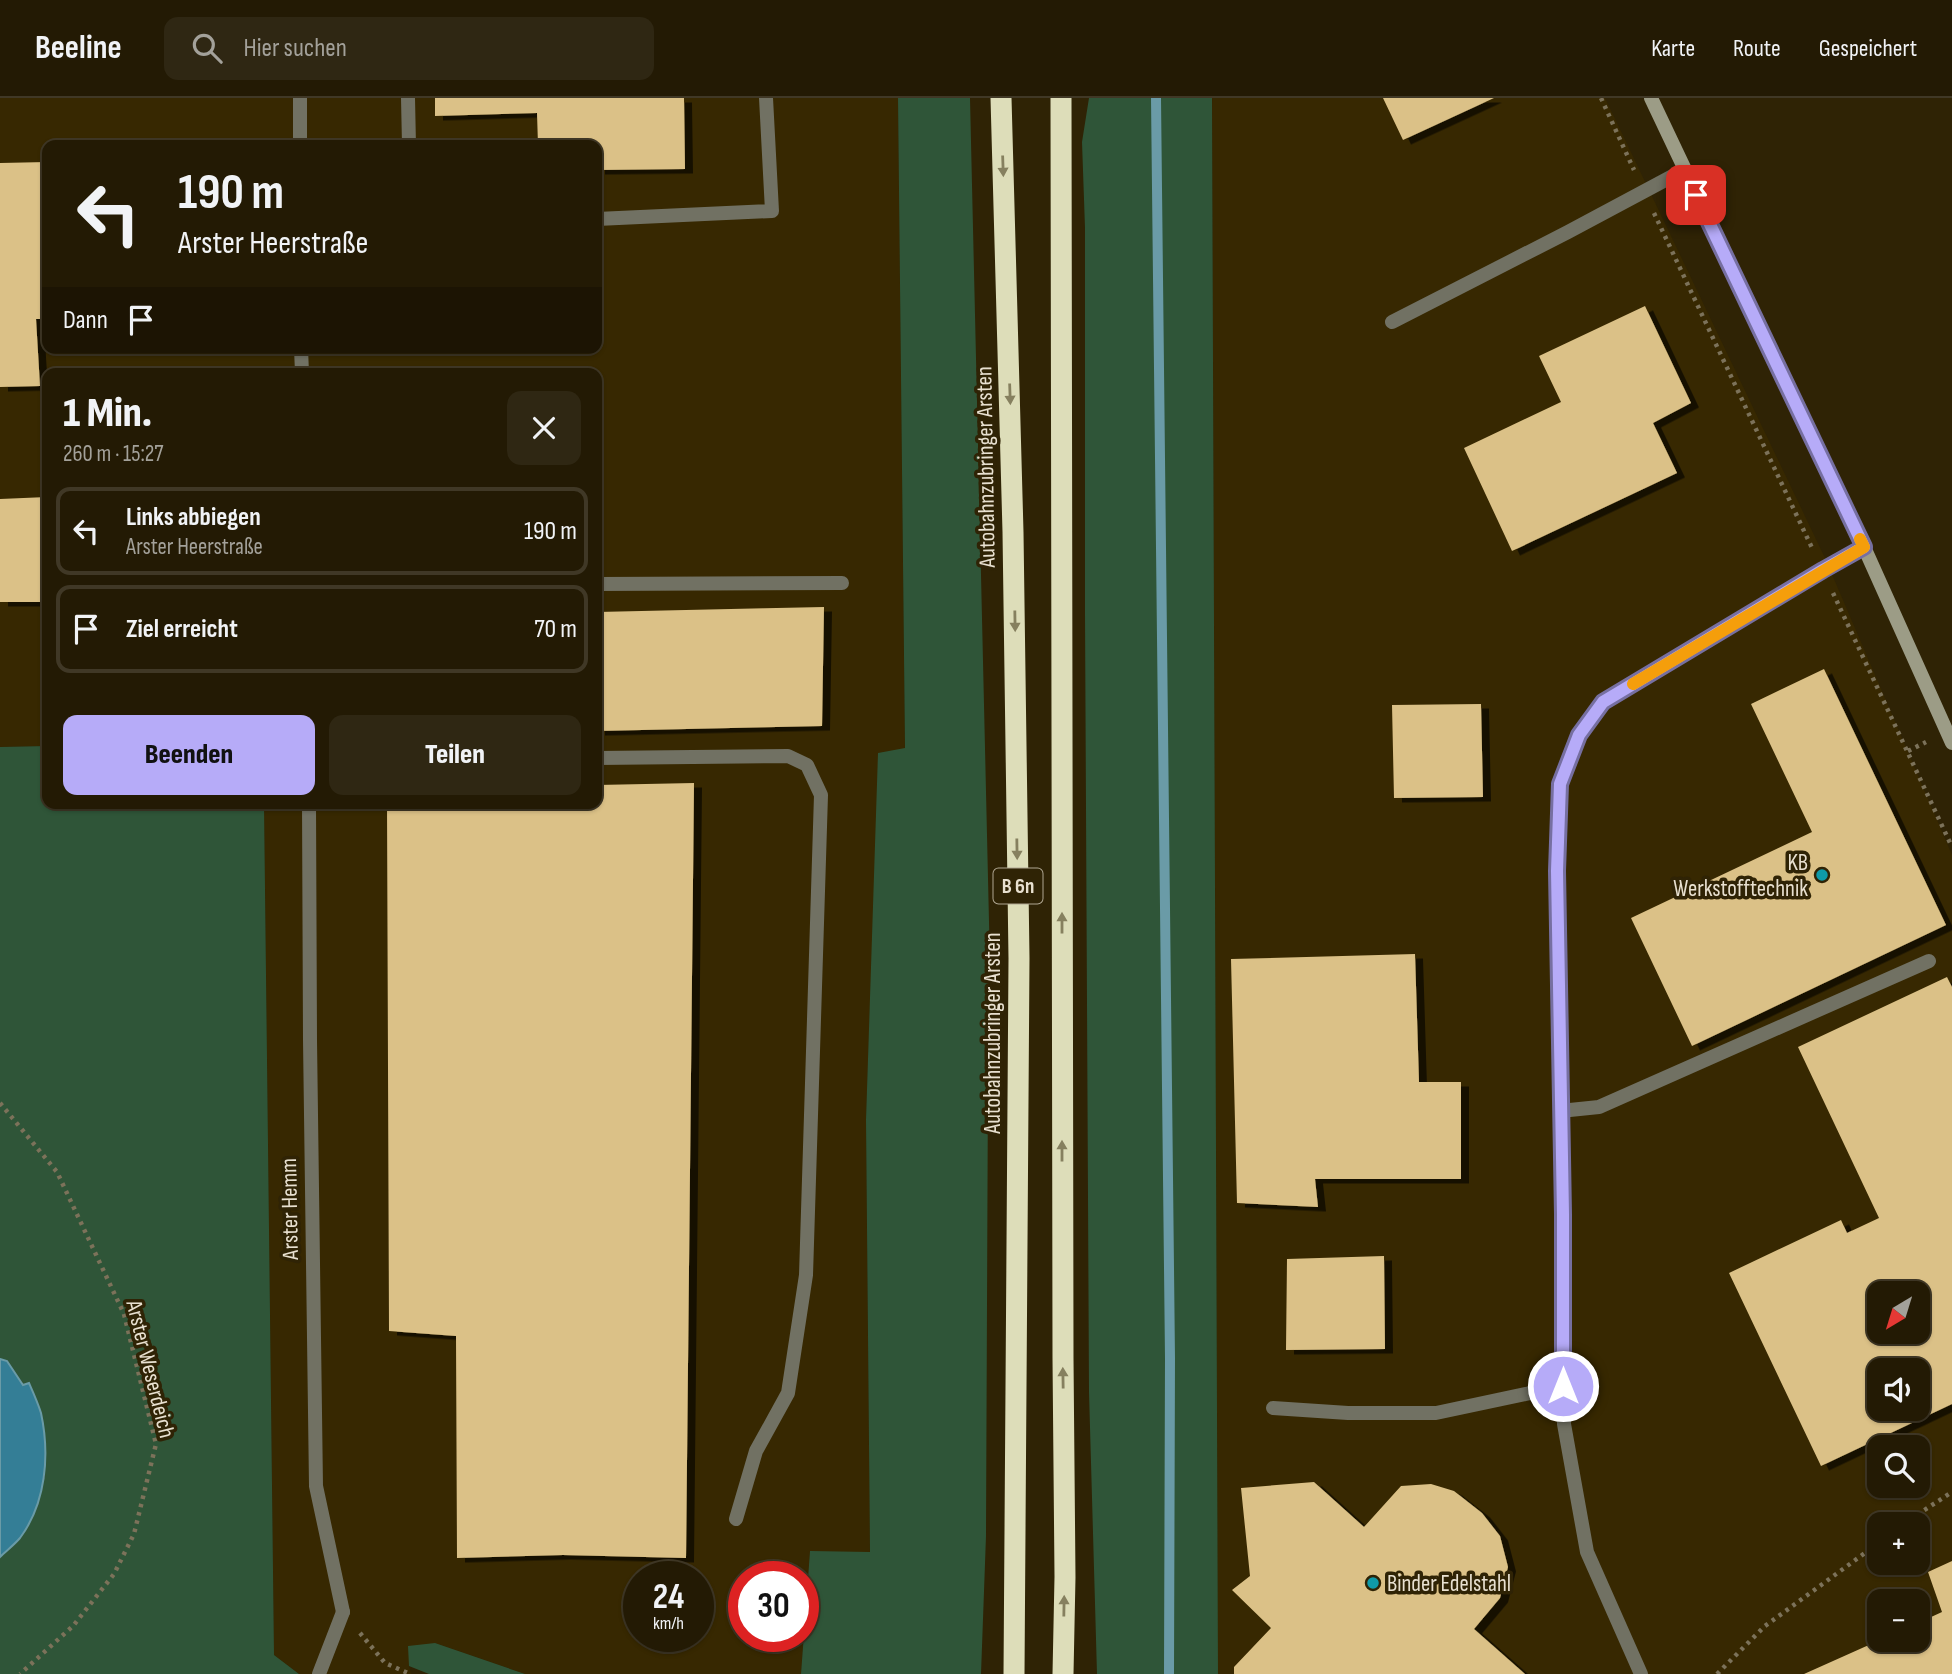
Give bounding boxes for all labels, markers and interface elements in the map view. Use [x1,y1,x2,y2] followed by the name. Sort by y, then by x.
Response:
[164,17,654,80] search box
[35,28,122,68] text: Beeline
[188,29,226,67] icon: search
[244,33,347,64] text: Hier suchen
[1651,34,1695,63] text: Karte
[1733,34,1781,63] text: Route
[1819,34,1917,63] text: Gespeichert
[998,155,1009,177] one-way arrow
[178,164,284,223] text: 190 m
[1666,165,1726,225] pin
[63,168,154,259] icon: left
[1677,176,1715,214] icon: arrive
[178,224,368,263] text: Arster Heerstraße
[122,301,160,339] icon: arrive
[63,305,108,336] text: Dann
[970,366,1002,569] street label: Autobahnzubringer Arsten
[1004,383,1015,405] one-way arrow
[63,388,152,439] text: 1 Min.
[507,391,581,465] button: close
[63,440,163,468] text: 260 m · 15:27
[126,502,261,533] text: Links abbiegen
[67,512,105,550] icon: left
[524,516,577,547] text: 190 m
[126,533,263,561] text: Arster Heerstraße
[67,610,105,648] icon: arrive
[1009,610,1020,632] one-way arrow
[126,614,238,645] text: Ziel erreicht
[534,614,577,645] text: 70 m
[63,715,315,795] button: Beenden
[329,715,581,795] button: Teilen
[1012,838,1023,860] one-way arrow
[1673,849,1808,903] place label: KB Werkstofftechnik
[1814,867,1830,883] marker: KB Werkstofftechnik
[993,868,1042,904] road number: B 6n
[1056,912,1068,934] one-way arrow
[979,932,1007,1135] street label: Autobahnzubringer Arsten
[1056,1140,1068,1162] one-way arrow
[275,1158,305,1261] street label: Arster Hemm
[1867,1281,1930,1344] north arrow
[1867,1281,1930,1652] map controls
[119,1297,181,1441] street label: Arster Weserdeich
[1526,1349,1600,1423] position arrow
[1867,1358,1930,1421] button: sound
[1057,1367,1069,1389] one-way arrow
[1867,1435,1930,1498] button: search
[1867,1512,1930,1575] button: +
[728,1561,819,1652] speed limit sign: 30
[1387,1570,1511,1598] place label: Binder Edelstahl
[1365,1575,1381,1591] marker: Binder Edelstahl
[653,1576,684,1619] text: 24
[1867,1589,1930,1652] button: −
[1059,1595,1070,1617] one-way arrow
[653,1613,684,1634] text: km/h

